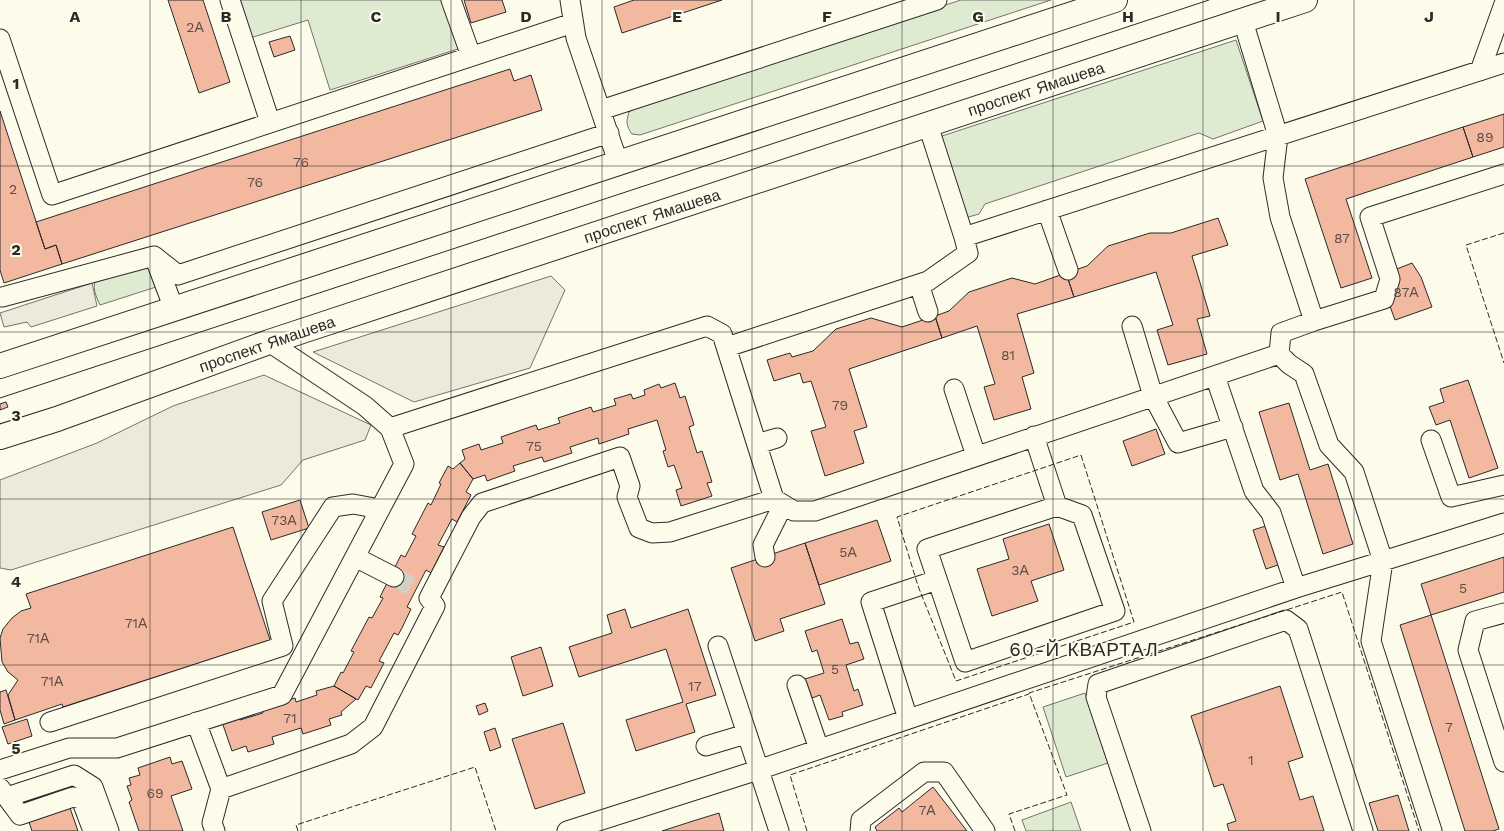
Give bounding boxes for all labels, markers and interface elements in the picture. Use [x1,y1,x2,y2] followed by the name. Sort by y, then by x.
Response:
[70,7,81,26] text: A
[221,7,232,26] text: B
[371,7,382,26] text: C
[520,7,532,26] text: D
[672,7,682,26] text: E
[822,7,832,26] text: F
[972,7,984,26] text: G
[1122,7,1134,26] text: H
[1275,7,1281,26] text: I
[1424,7,1434,26] text: J
[186,19,204,35] house number: 2А
[965,58,1107,120] street label: проспект Ямашева
[13,74,19,93] text: 1
[1476,129,1494,145] house number: 89
[293,154,309,170] house number: 76
[247,174,263,190] house number: 76
[9,181,17,197] house number: 2
[581,185,723,247] street label: проспект Ямашева
[1334,230,1350,246] house number: 87
[11,240,21,259] text: 2
[1393,284,1419,300] house number: 87А
[197,312,338,376] street label: проспект Ямашева
[1001,347,1015,363] house number: 81
[832,397,848,413] house number: 79
[11,406,21,425] text: 3
[526,438,542,454] house number: 75
[271,512,297,528] house number: 73А
[839,544,857,560] house number: 5А
[1011,562,1029,578] house number: 3А
[11,572,21,591] text: 4
[1459,580,1467,596] house number: 5
[125,615,148,631] house number: 71А
[27,630,50,646] house number: 71А
[1009,638,1159,661] district label: 60-Й КВАРТАЛ
[831,661,839,677] house number: 5
[41,673,64,689] house number: 71А
[688,678,702,694] house number: 17
[283,710,297,726] house number: 71
[1445,719,1453,735] house number: 7
[11,739,21,758] text: 5
[1248,752,1254,768] house number: 1
[146,785,164,801] house number: 69
[918,802,936,818] house number: 7А

